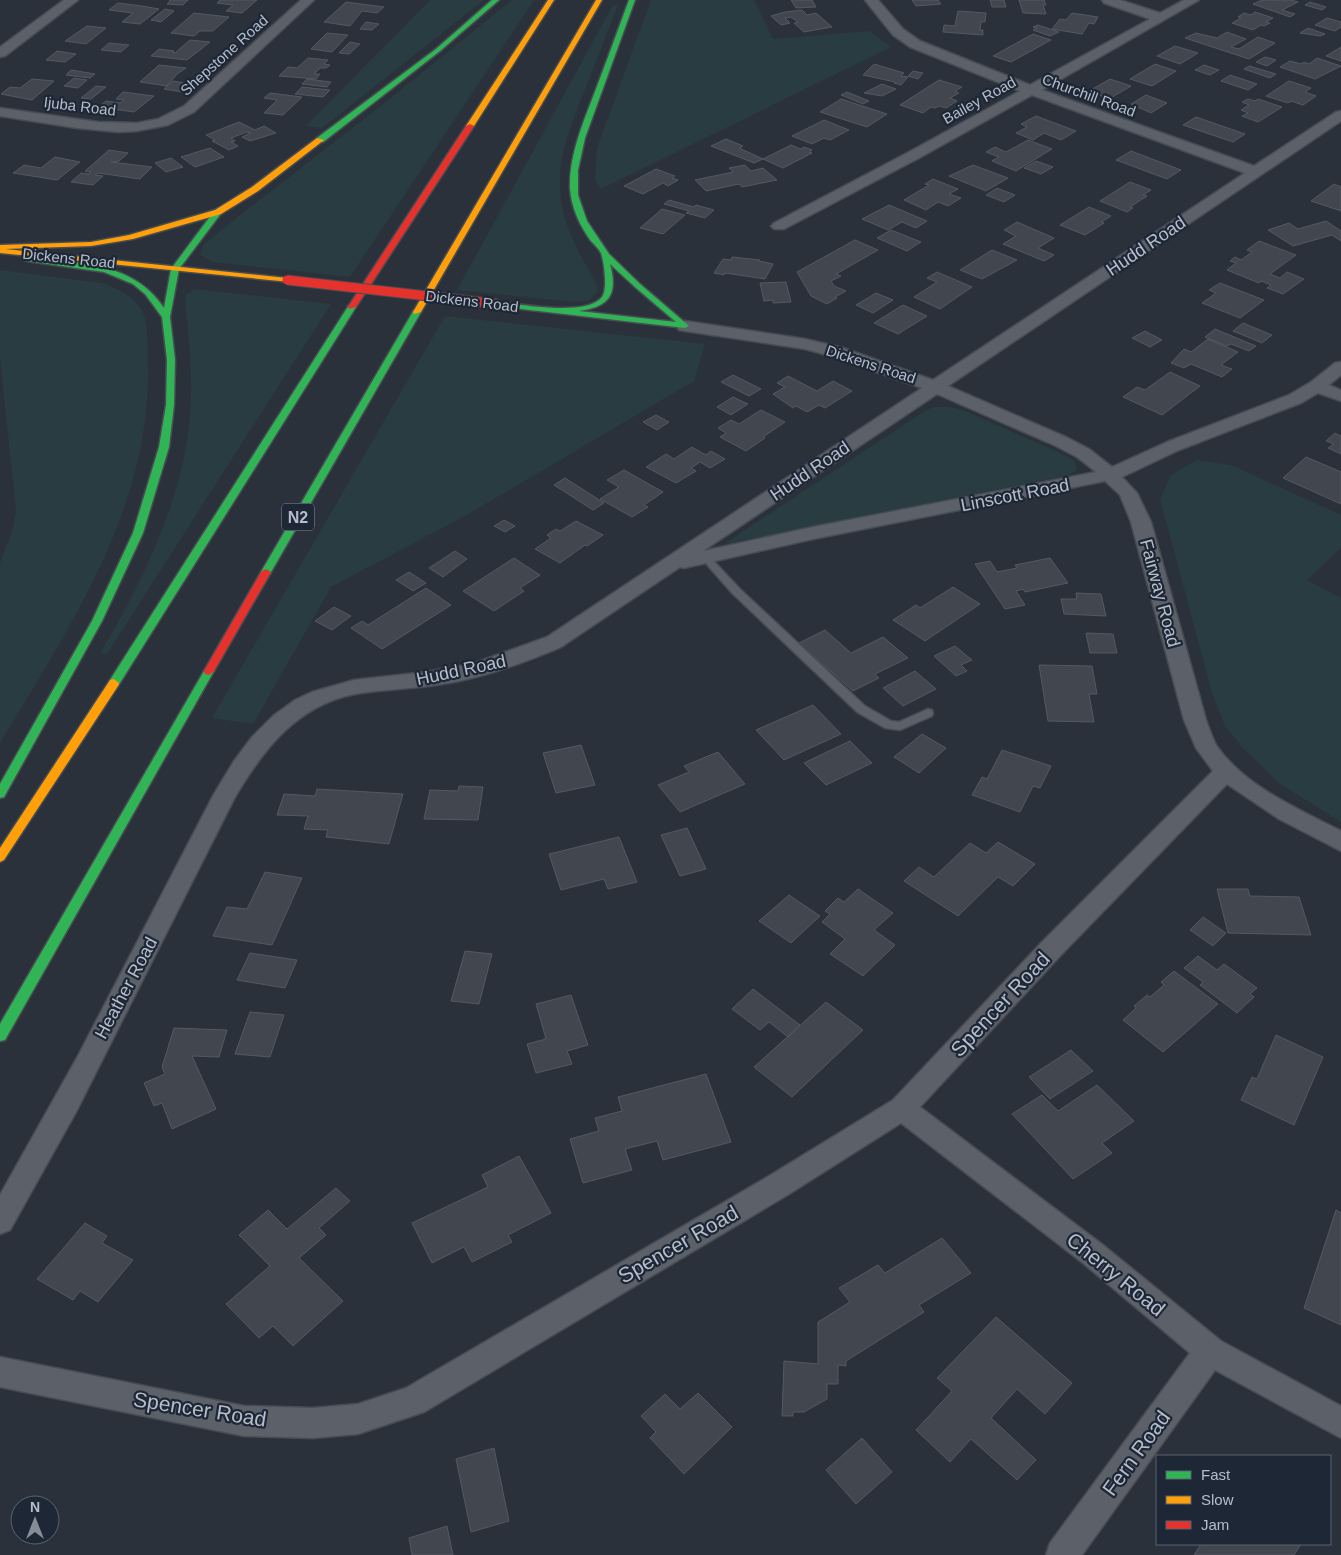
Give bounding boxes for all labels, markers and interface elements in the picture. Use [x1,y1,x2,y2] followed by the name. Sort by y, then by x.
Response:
[177,11,271,99] street label: Shepstone Road
[1040,70,1138,120] street label: Churchill Road
[940,73,1018,127] street label: Bailey Road
[43,93,117,119] street label: Ijuba Road
[1103,212,1189,280] street label: Hudd Road
[22,245,116,271] street label: Dickens Road
[425,287,519,315] street label: Dickens Road
[824,341,918,387] street label: Dickens Road
[767,437,853,505] street label: Hudd Road
[959,475,1071,515] street label: Linscott Road
[282,504,314,530] road number: N2
[1136,537,1184,649] street label: Fairway Road
[414,651,508,689] street label: Hudd Road
[91,934,161,1042] street label: Heather Road
[946,947,1054,1061] street label: Spencer Road
[614,1200,742,1288] street label: Spencer Road
[1062,1228,1170,1320] street label: Cherry Road
[132,1387,268,1431] street label: Spencer Road
[1098,1406,1174,1500] street label: Fern Road
[1156,1455,1331,1545] legend
[1201,1466,1231,1483] text: Fast
[1201,1491,1234,1508] text: Slow
[10,1495,60,1545] north arrow
[30,1499,40,1515] text: N
[1201,1516,1229,1533] text: Jam

